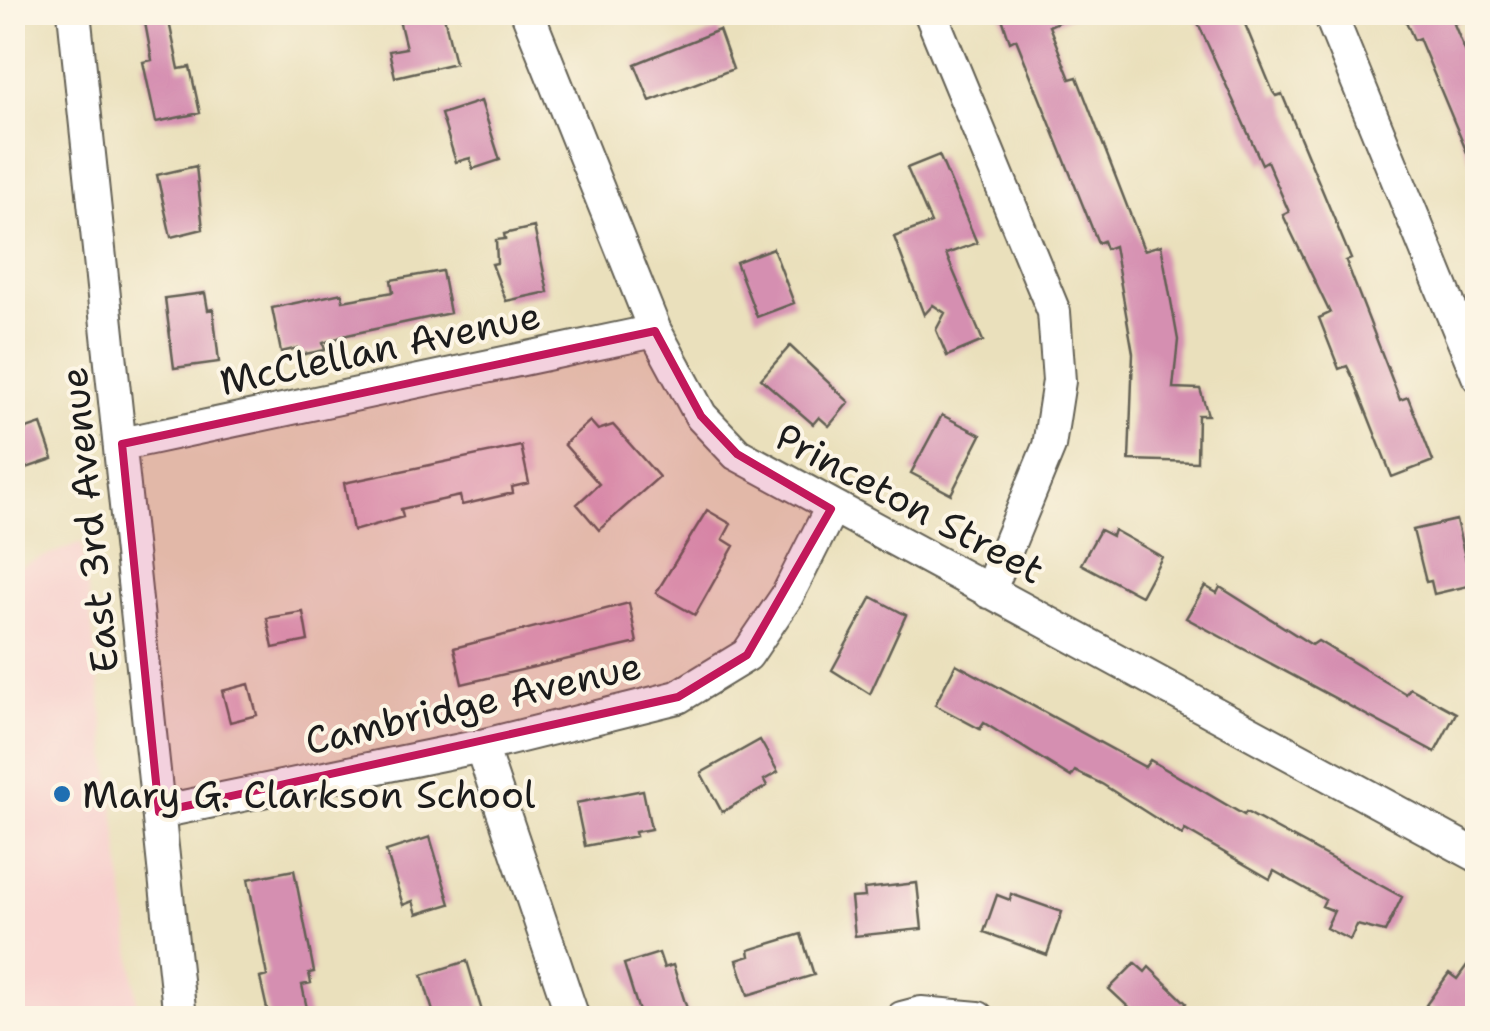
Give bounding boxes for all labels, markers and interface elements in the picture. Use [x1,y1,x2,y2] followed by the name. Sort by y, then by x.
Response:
[215,289,545,407] street label: McClellan Avenue
[48,365,130,675] street label: East 3rd Avenue
[767,411,1053,595] street label: Princeton Street
[300,640,646,766] street label: Cambridge Avenue
[82,769,536,820] place label: Mary G. Clarkson School
[51,783,73,805] marker: Mary G. Clarkson School

